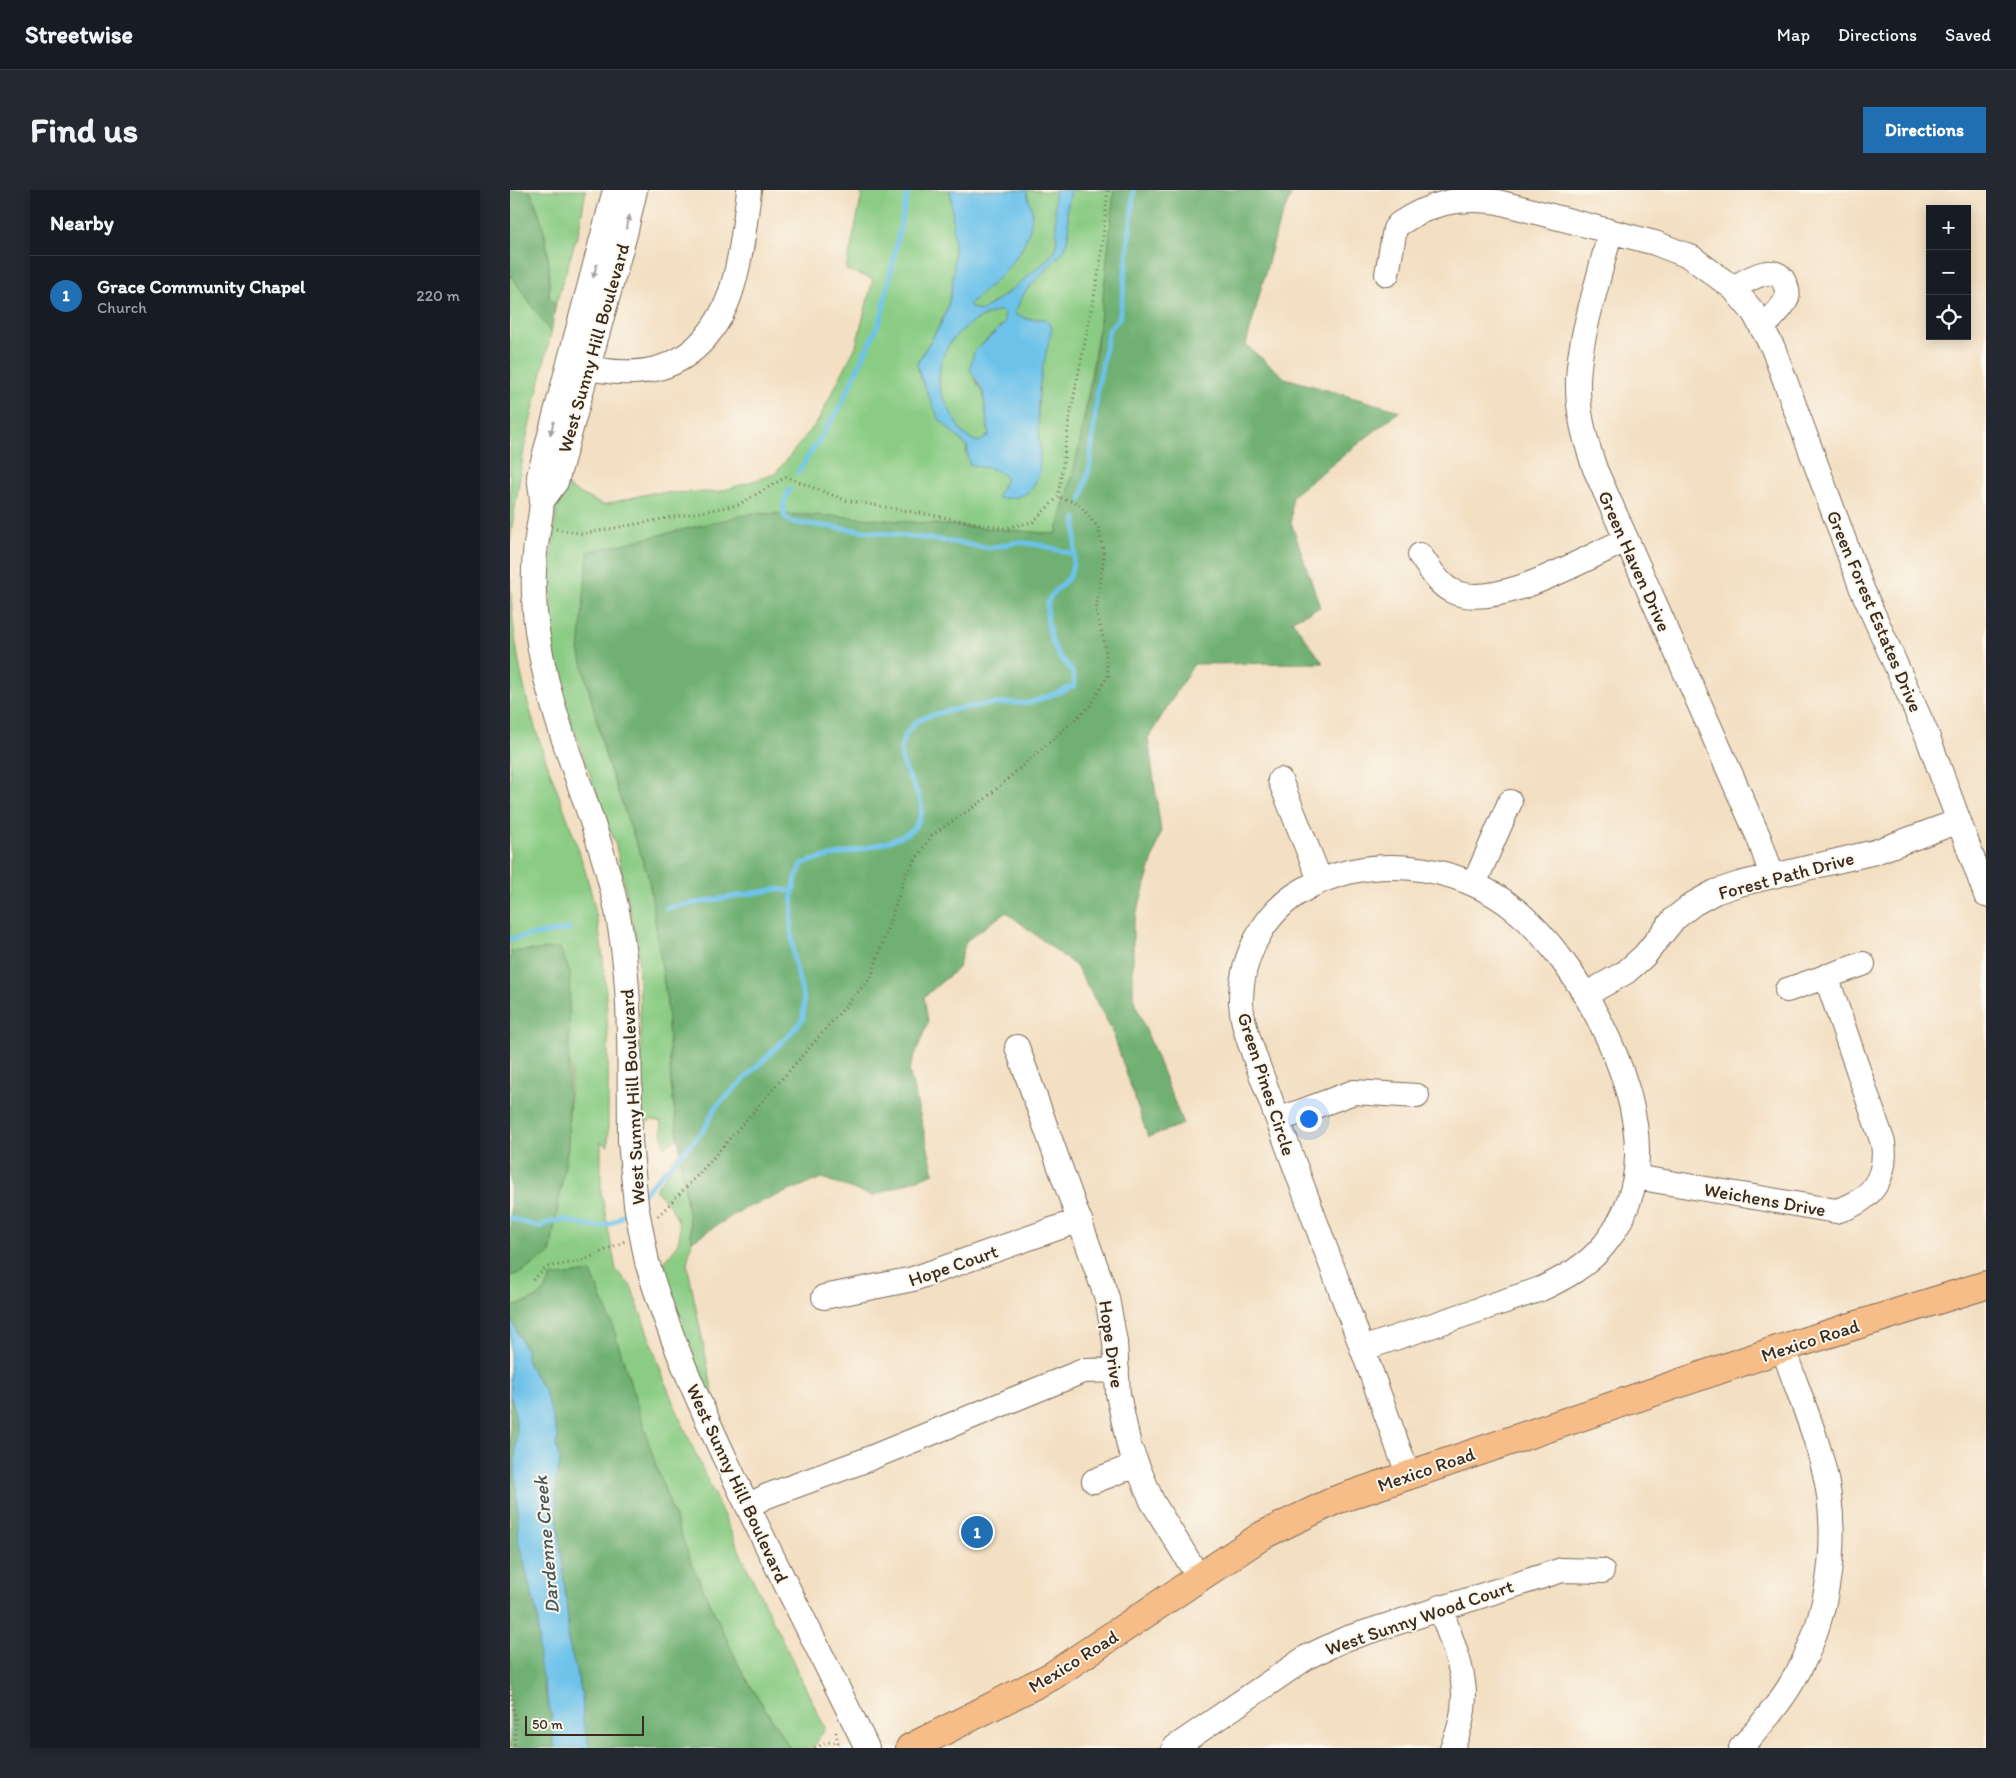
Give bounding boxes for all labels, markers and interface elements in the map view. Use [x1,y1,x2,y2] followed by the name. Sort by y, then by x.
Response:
[25,20,133,49] text: Streetwise
[1777,24,1810,46] text: Map
[1838,24,1917,46] text: Directions
[1945,24,1991,46] text: Saved
[1863,107,1986,153] button: Directions
[30,109,138,151] text: Find us
[1926,205,1971,340] map controls
[1926,205,1971,250] button: +
[50,210,114,235] text: Nearby
[624,214,632,229] one-way arrow
[553,241,634,455] street label: West Sunny Hill Boulevard
[1926,250,1971,295] button: −
[590,264,598,279] one-way arrow
[97,275,305,298] text: Grace Community Chapel
[62,286,70,305] text: 1
[416,286,460,305] text: 220 m
[1926,295,1971,340] button: locate
[97,298,147,317] text: Church
[547,420,555,435] one-way arrow
[1593,487,1676,635] street label: Green Haven Drive
[1822,507,1928,716] street label: Green Forest Estates Drive
[1716,846,1856,905] street label: Forest Path Drive
[615,988,650,1206] street label: West Sunny Hill Boulevard
[1233,1010,1300,1159] street label: Green Pines Circle
[1296,1106,1322,1132] your location
[1702,1177,1828,1222] street label: Weichens Drive
[905,1239,1001,1291] street label: Hope Court
[1094,1299,1129,1389] street label: Hope Drive
[1758,1314,1863,1367] street label: Mexico Road
[681,1380,794,1586] street label: West Sunny Hill Boulevard
[1374,1442,1479,1497] street label: Mexico Road
[528,1473,564,1615] water label: Dardenne Creek
[961,1513,993,1551] pin: 1
[1322,1574,1516,1661] street label: West Sunny Wood Court
[1024,1624,1123,1698] street label: Mexico Road
[525,1713,644,1736] scale bar
[532,1716,563,1733] text: 50 m

